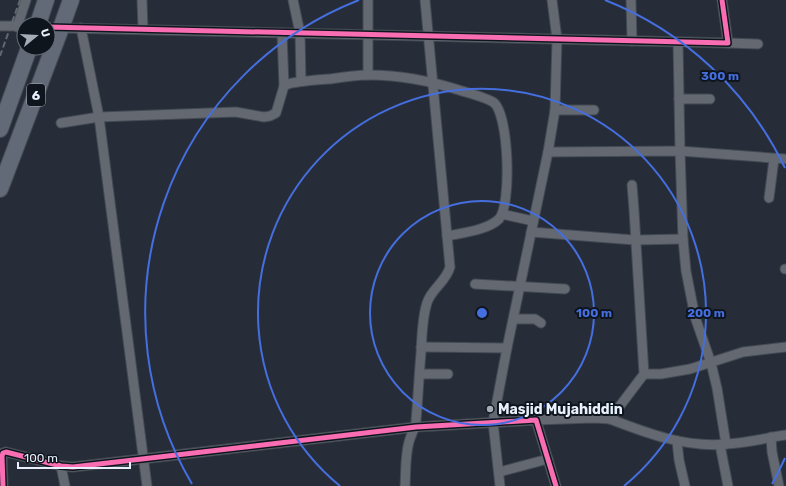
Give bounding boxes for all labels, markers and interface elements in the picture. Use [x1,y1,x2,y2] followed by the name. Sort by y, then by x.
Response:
[16,16,56,56] north arrow
[38,27,52,39] text: U
[701,69,739,83] text: 300 m
[27,84,45,106] road number: 6
[475,306,489,320] centre of rings
[576,306,612,320] text: 100 m
[687,306,725,320] text: 200 m
[498,401,623,418] place label: Masjid Mujahiddin
[485,404,495,414] marker: Masjid Mujahiddin
[18,444,130,470] scale bar
[24,451,58,465] text: 100 m

